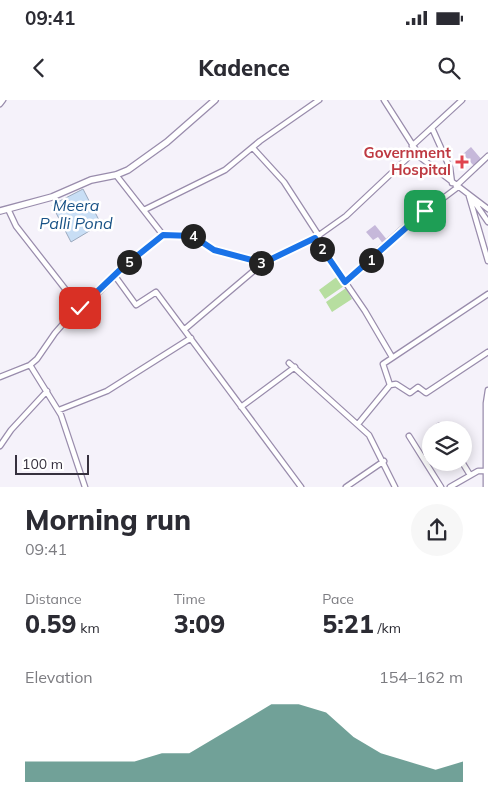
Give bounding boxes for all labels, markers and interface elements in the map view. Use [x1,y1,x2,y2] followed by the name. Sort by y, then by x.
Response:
[25,6,75,30] text: 09:41
[25,54,53,82] icon: back
[198,54,290,82] text: Kadence
[435,54,463,82] icon: search
[364,143,451,179] place label: Government Hospital
[455,155,469,169] marker: Government Hospital
[404,190,446,232] pin
[39,195,113,233] water label: Meera Palli Pond
[411,197,439,225] icon: arrive
[180,224,206,248] pin: 4
[189,227,198,245] text: 4
[310,236,334,262] pin: 2
[318,240,327,258] text: 2
[358,248,384,272] pin: 1
[116,250,142,274] pin: 5
[248,250,274,276] pin: 3
[367,251,376,269] text: 1
[125,253,134,271] text: 5
[257,254,266,272] text: 3
[59,287,101,329] pin
[66,294,94,322] icon: check
[422,421,472,471] map controls
[422,421,472,471] button: layers
[15,452,89,475] scale bar
[22,455,63,473] text: 100 m
[25,502,191,537] text: Morning run
[411,504,463,556] button: share
[25,539,67,559] text: 09:41
[25,590,82,608] text: Distance
[174,590,205,608] text: Time
[322,590,354,608] text: Pace
[25,608,77,639] text: 0.59
[174,608,225,639] text: 3:09
[322,608,374,639] text: 5:21
[77,619,100,637] text: km
[374,619,401,637] text: /km
[25,667,93,687] text: Elevation
[379,667,463,687] text: 154–162 m

